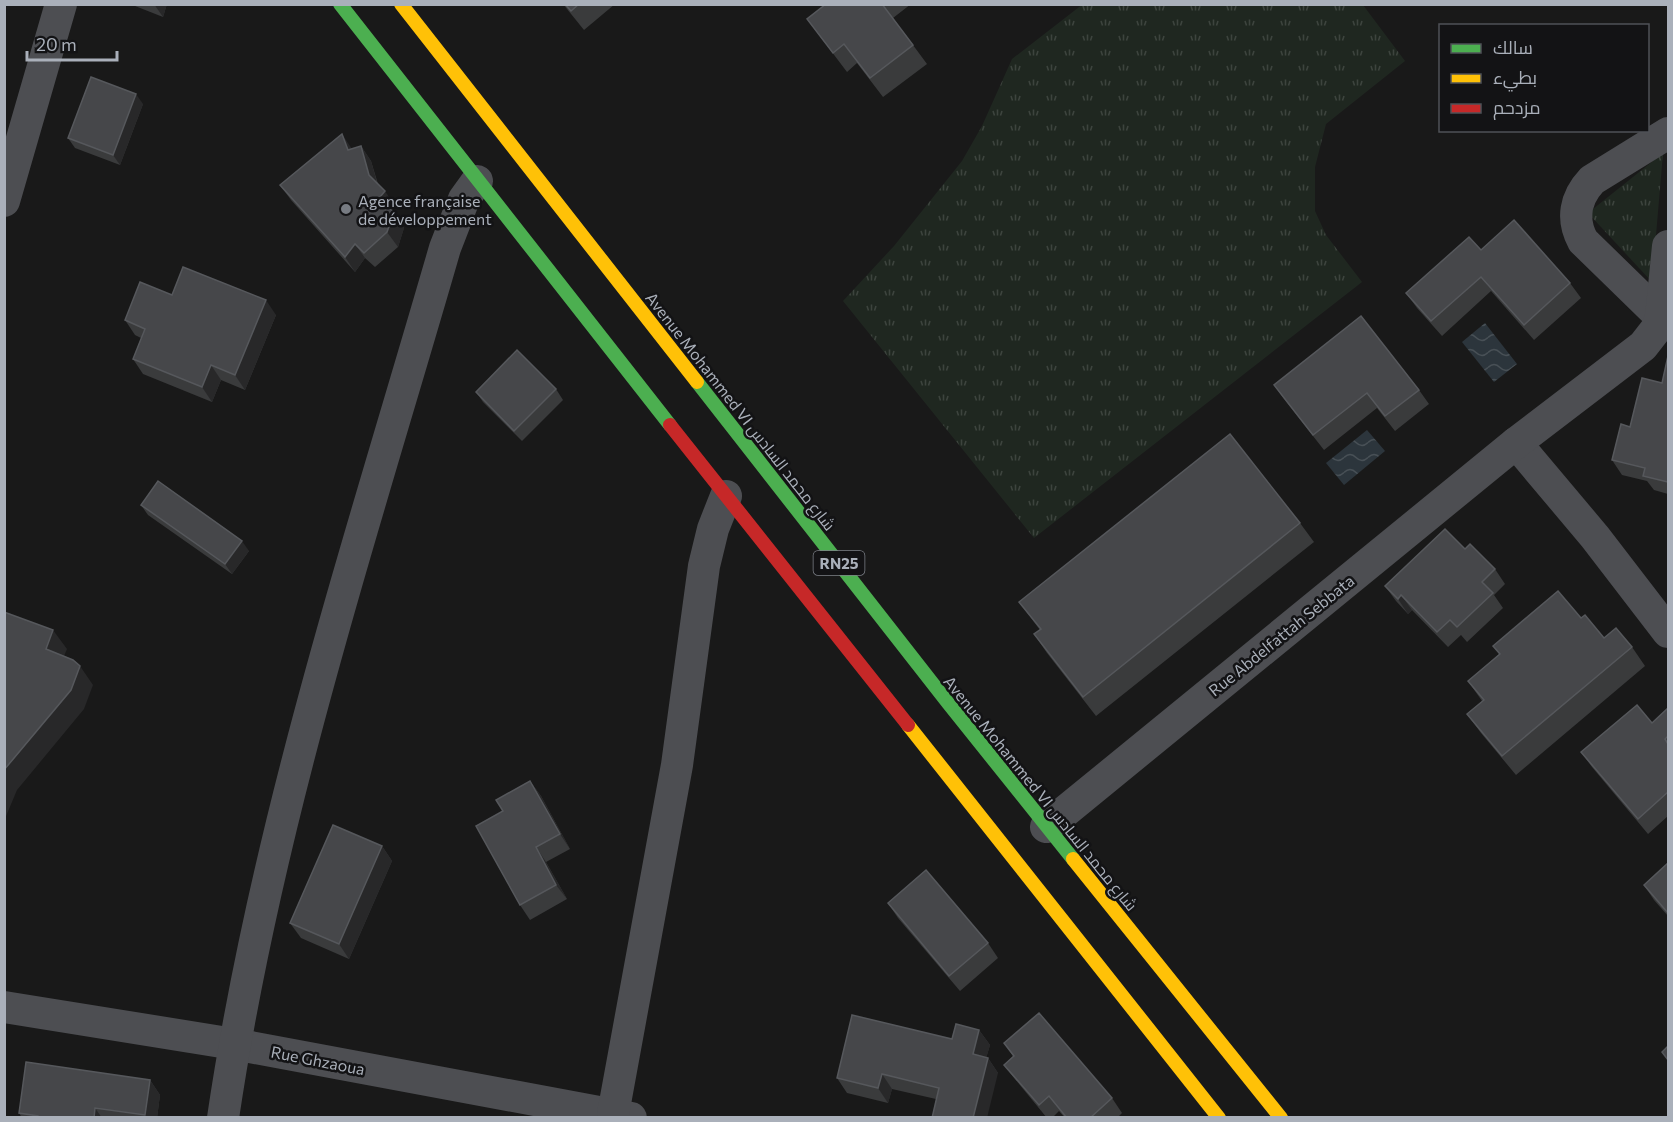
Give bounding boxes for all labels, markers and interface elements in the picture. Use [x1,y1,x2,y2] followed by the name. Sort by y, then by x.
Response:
[27,24,117,62] scale bar
[1439,24,1649,132] legend
[36,33,77,55] text: 20 m
[1493,36,1533,58] text: سالك
[1493,66,1537,92] text: بطيء
[1493,96,1541,120] text: مزدحم
[358,191,492,228] place label: Agence française de développement
[339,202,353,216] marker: Agence française de développement
[640,288,840,536] street label: Avenue Mohammed VI شارع محمد السادس
[814,551,864,575] road number: RN25
[1204,570,1358,700] street label: Rue Abdelfattah Sebbata
[938,672,1142,916] street label: Avenue Mohammed VI شارع محمد السادس
[269,1042,367,1078] street label: Rue Ghzaoua

